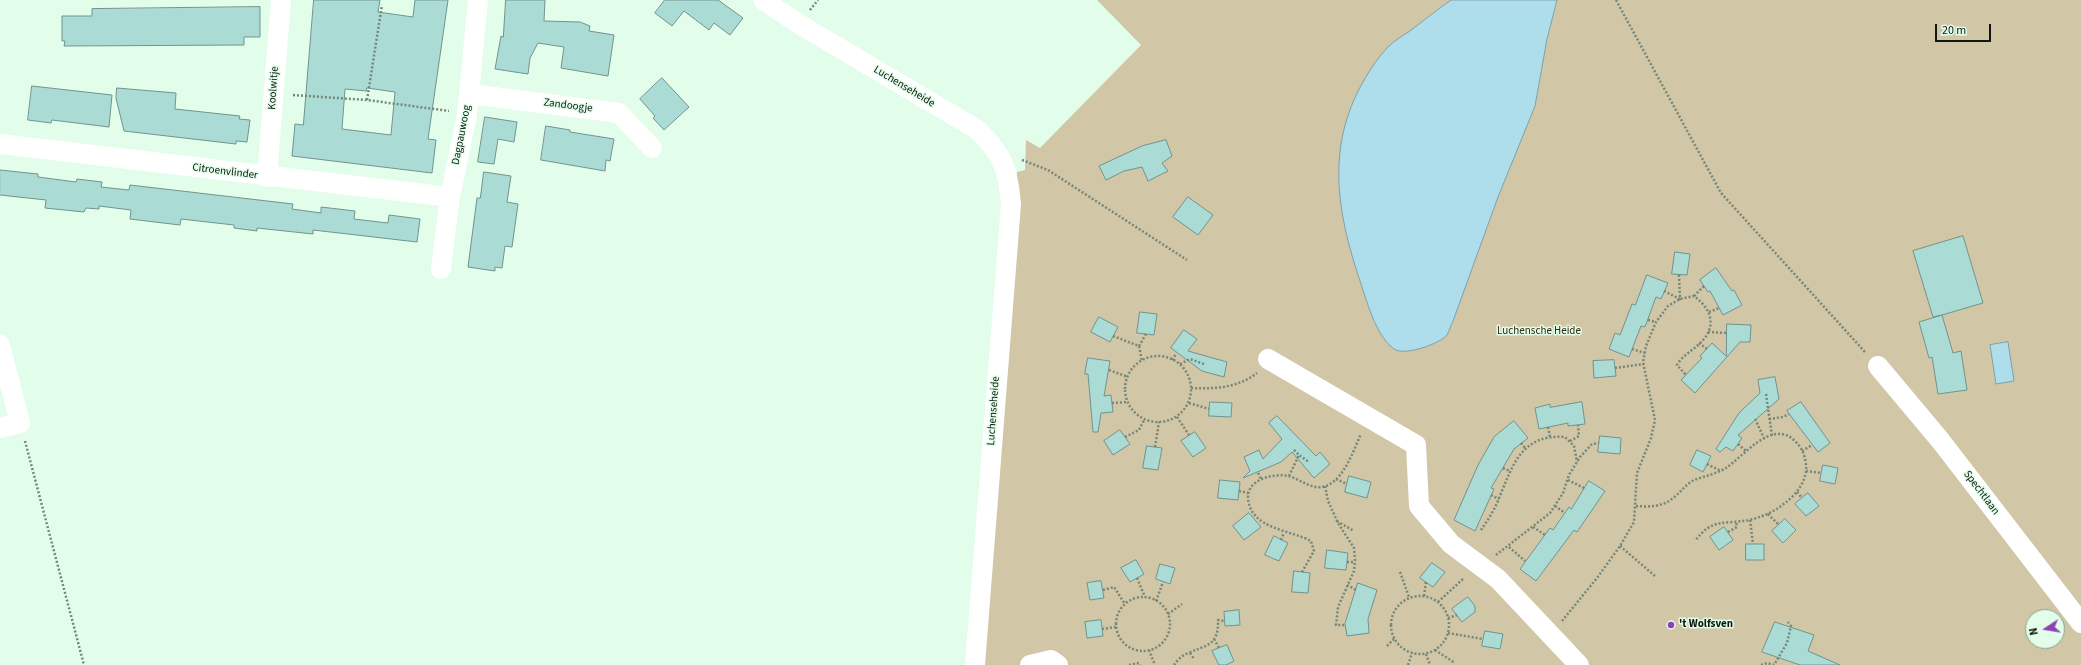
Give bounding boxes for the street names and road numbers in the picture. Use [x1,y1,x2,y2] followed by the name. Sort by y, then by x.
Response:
[871,63,937,111] street label: Luchenseheide
[266,66,282,110] street label: Koolwitje
[543,96,593,116] street label: Zandoogje
[450,104,474,166] street label: Dagpauwoog
[191,161,259,183] street label: Citroenvlinder
[985,376,1003,446] street label: Luchenseheide
[1960,468,2002,518] street label: Spechtlaan

